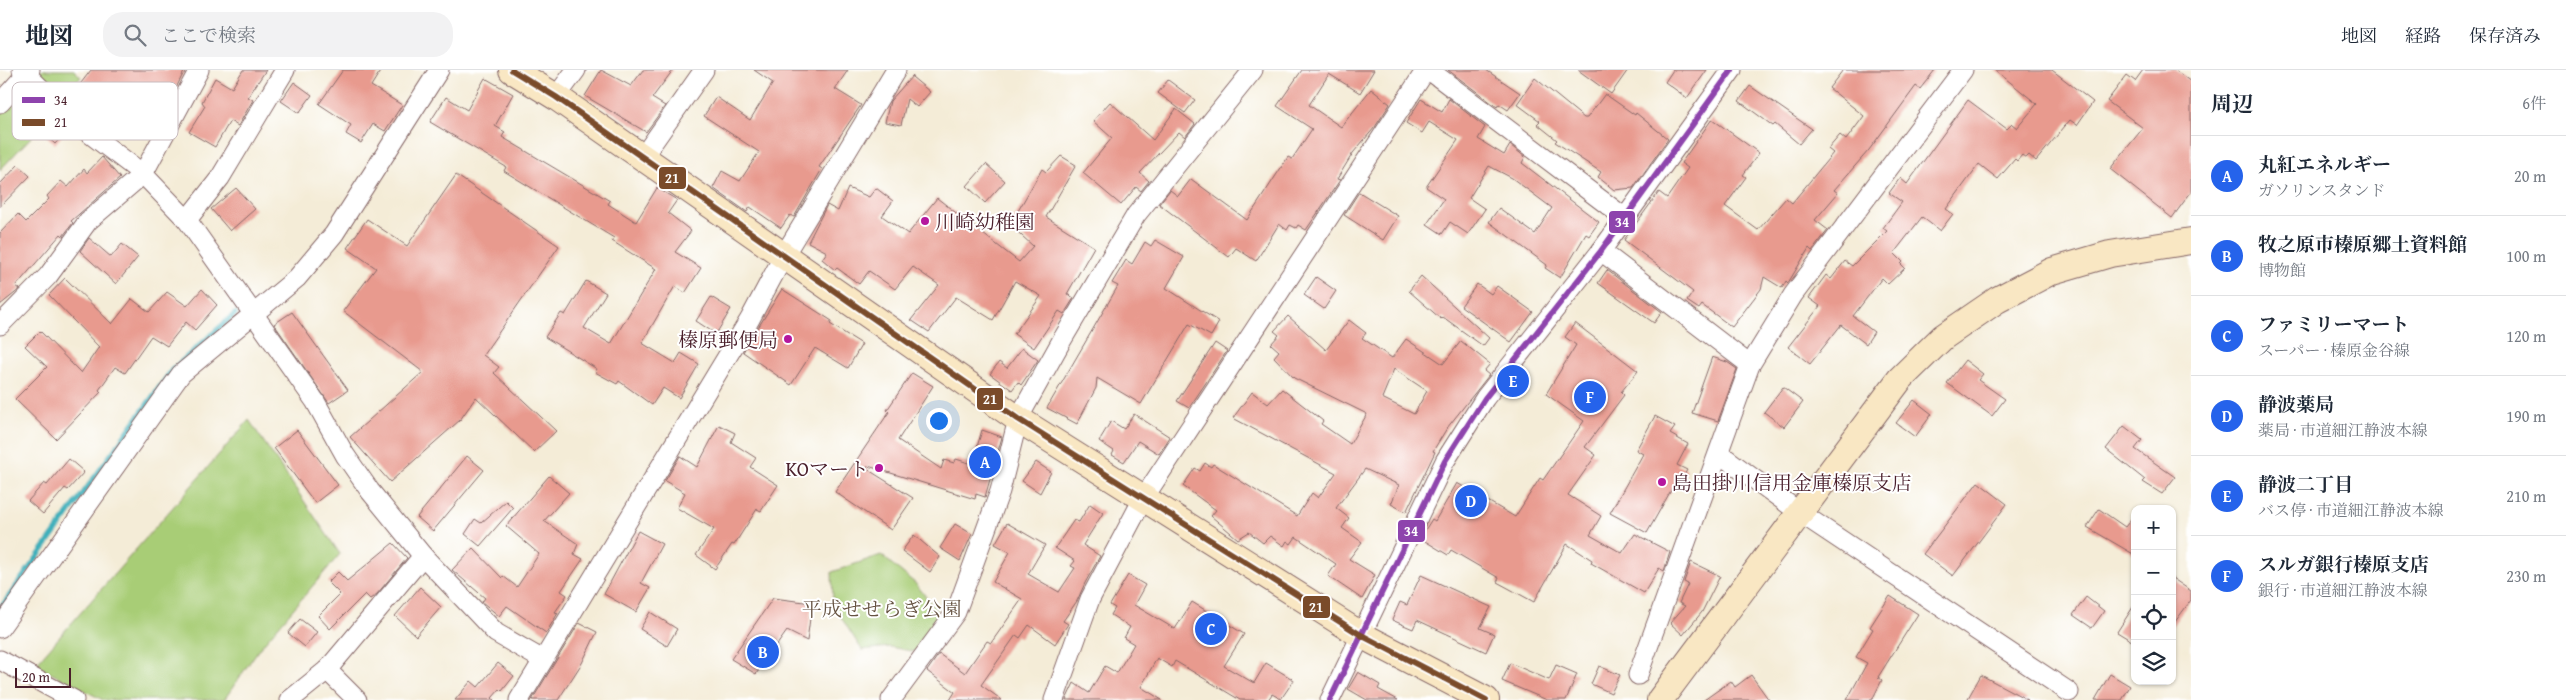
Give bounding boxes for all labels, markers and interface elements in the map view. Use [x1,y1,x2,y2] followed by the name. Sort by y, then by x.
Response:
[103,12,453,57] search box
[25,18,73,53] text: 地図
[121,21,149,49] icon: search
[161,21,256,49] text: ここで検索
[2341,22,2377,49] text: 地図
[2405,22,2441,49] text: 経路
[2469,22,2541,49] text: 保存済み
[12,82,178,140] legend
[2211,88,2253,119] text: 周辺
[54,90,68,110] text: 34
[2522,91,2546,115] text: 6件
[54,112,67,132] text: 21
[2258,150,2391,178] text: 丸紅エネルギー
[2222,164,2232,188] text: A
[2514,164,2546,188] text: 20 m
[658,166,687,190] line badge: 21
[665,168,679,188] text: 21
[2258,178,2386,202] text: ガソリンスタンド
[935,207,1035,236] place label: 川崎幼稚園
[1608,210,1636,234] line badge: 34
[1615,212,1629,232] text: 34
[919,215,931,227] marker: 川崎幼稚園
[2258,230,2467,258] text: 牧之原市榛原郷土資料館
[2222,244,2232,268] text: B
[2506,244,2546,268] text: 100 m
[2258,258,2306,282] text: 博物館
[2258,310,2410,338] text: ファミリーマート
[2222,324,2232,348] text: C
[2506,324,2546,348] text: 120 m
[678,325,778,354] place label: 榛原郵便局
[782,333,794,345] marker: 榛原郵便局
[2258,338,2410,362] text: スーパー · 榛原金谷線
[1497,362,1529,400] pin: E
[1574,378,1606,416] pin: F
[976,387,1004,411] line badge: 21
[983,389,997,409] text: 21
[2258,390,2334,418] text: 静波薬局
[2222,404,2232,428] text: D
[2506,404,2546,428] text: 190 m
[926,408,952,434] your location
[2258,418,2428,442] text: 薬局 · 市道細江静波本線
[969,443,1001,481] pin: A
[786,454,869,483] place label: KOマート
[873,462,885,474] marker: KOマート
[1672,468,1912,497] place label: 島田掛川信用金庫榛原支店
[2258,470,2353,498] text: 静波二丁目
[1656,476,1668,488] marker: 島田掛川信用金庫榛原支店
[1455,482,1487,520] pin: D
[2223,484,2231,508] text: E
[2506,484,2546,508] text: 210 m
[2258,498,2444,522] text: バス停 · 市道細江静波本線
[2131,505,2176,685] map controls
[2131,505,2176,550] button: +
[1397,519,1426,543] line badge: 34
[1404,521,1418,541] text: 34
[2131,550,2176,595] button: −
[2258,550,2429,578] text: スルガ銀行榛原支店
[2223,564,2231,588] text: F
[2506,564,2546,588] text: 230 m
[2258,578,2428,602] text: 銀行 · 市道細江静波本線
[802,594,962,623] park label: 平成せせらぎ公園
[1302,595,1331,619] line badge: 21
[2131,595,2176,640] button: locate
[1309,597,1323,617] text: 21
[1195,610,1227,648] pin: C
[747,633,779,671] pin: B
[2131,640,2176,685] button: layers
[15,665,71,688] scale bar
[22,667,50,687] text: 20 m

